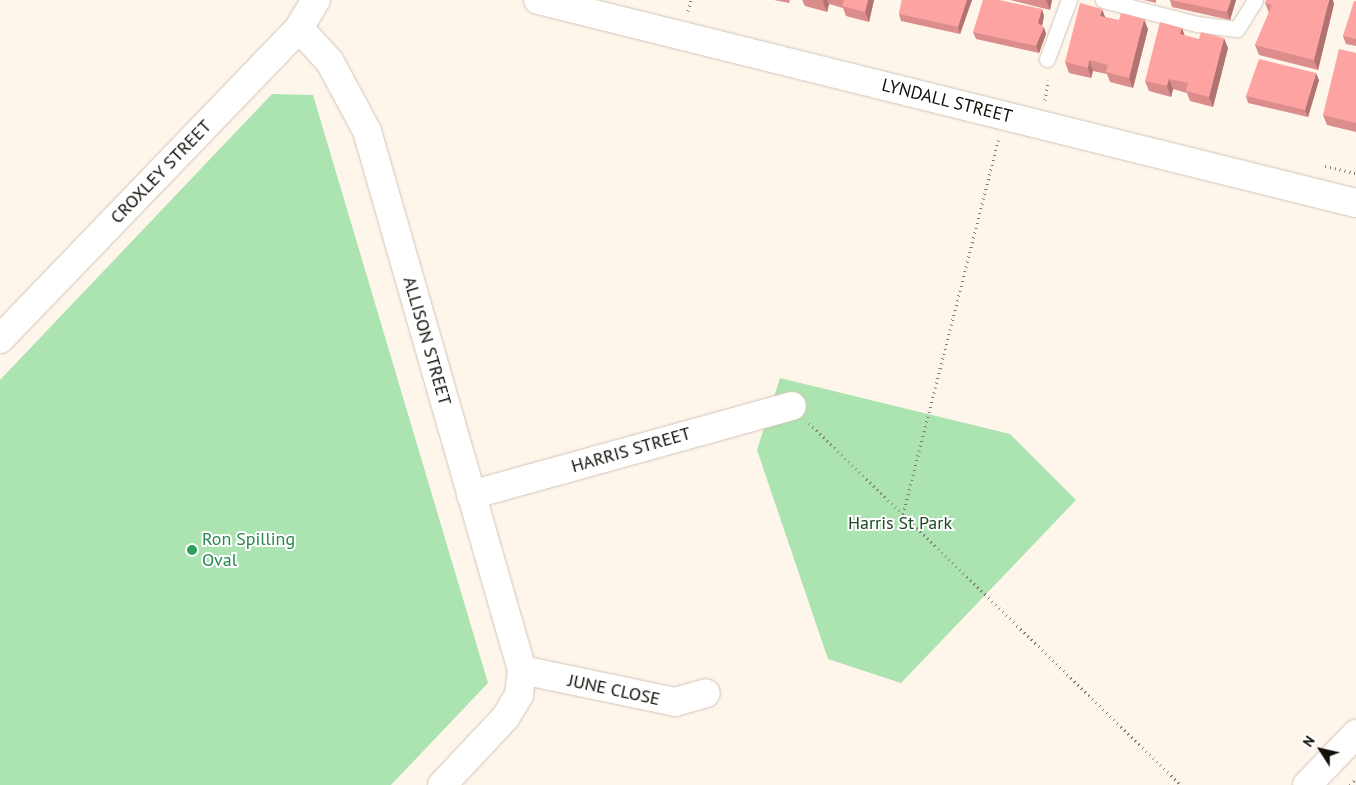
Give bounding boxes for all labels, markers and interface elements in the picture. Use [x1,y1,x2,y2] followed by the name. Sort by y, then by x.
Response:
[879,74,1015,128] street label: LYNDALL STREET
[106,116,216,228] street label: CROXLEY STREET
[398,274,456,408] street label: ALLISON STREET
[569,423,693,477] street label: HARRIS STREET
[848,512,952,534] park label: Harris St Park
[202,529,295,572] place label: Ron Spilling Oval
[186,544,198,556] marker: Ron Spilling Oval
[566,670,662,710] street label: JUNE CLOSE
[1296,725,1346,775] north arrow
[1299,732,1319,750] text: N

